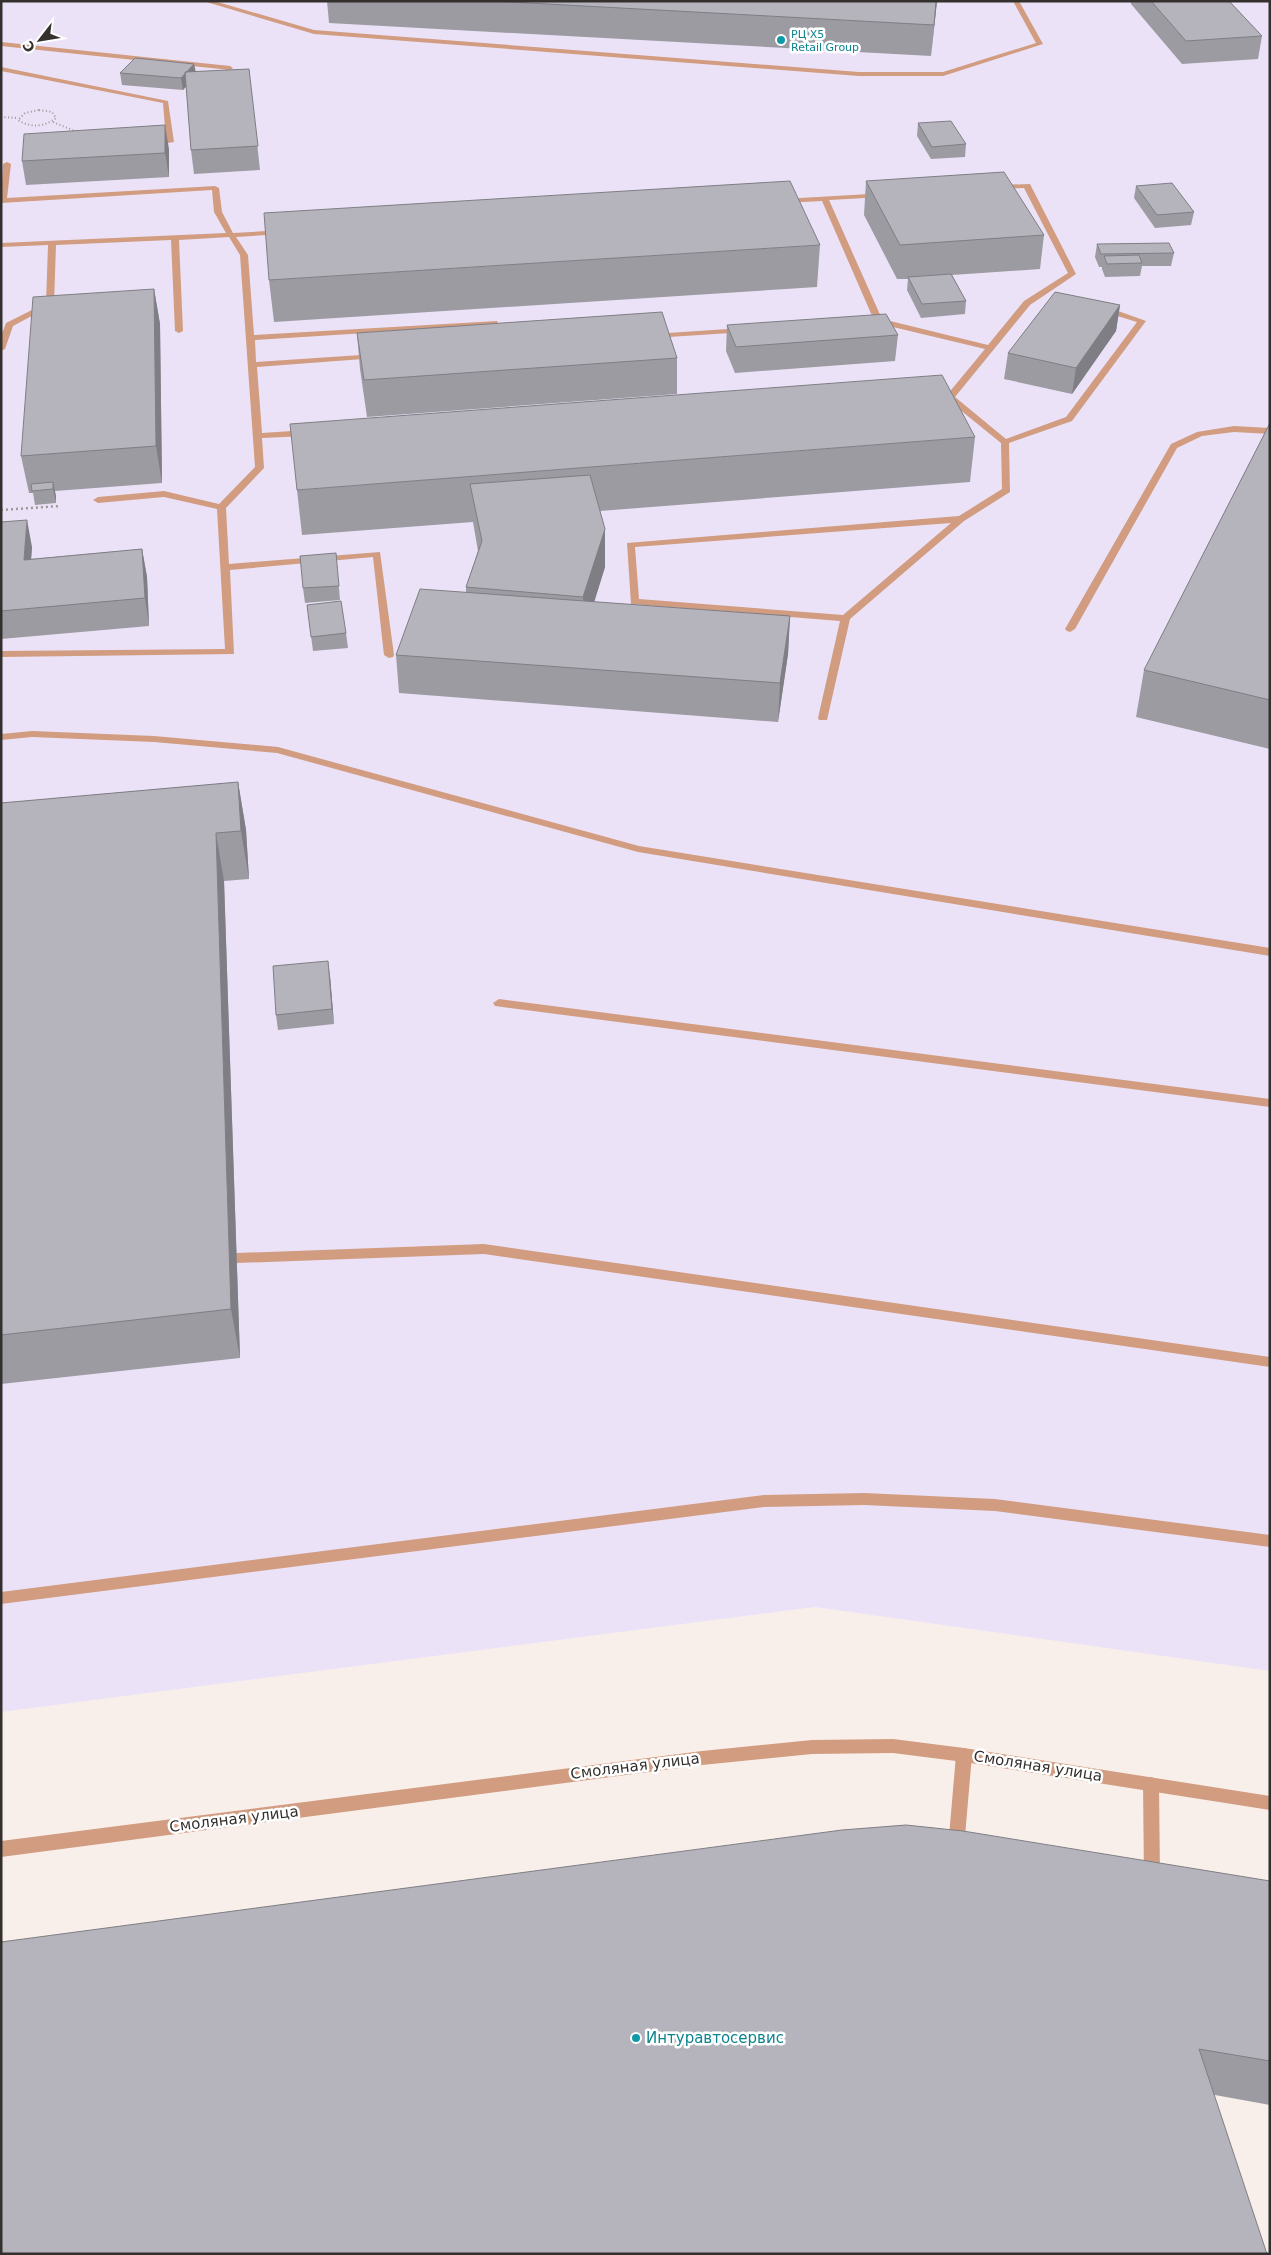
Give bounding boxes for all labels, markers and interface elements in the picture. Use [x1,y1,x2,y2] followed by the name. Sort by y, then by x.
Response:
[15,15,65,65] north arrow
[791,28,859,54] place label: РЦ X5 Retail Group
[775,34,787,46] marker: РЦ X5 Retail Group
[19,38,38,55] text: С
[972,1747,1104,1785] street label: Смоляная улица
[569,1749,701,1783] street label: Смоляная улица
[168,1802,300,1836] street label: Смоляная улица
[646,2029,784,2047] place label: Интуравтосервис
[630,2032,642,2044] marker: Интуравтосервис

